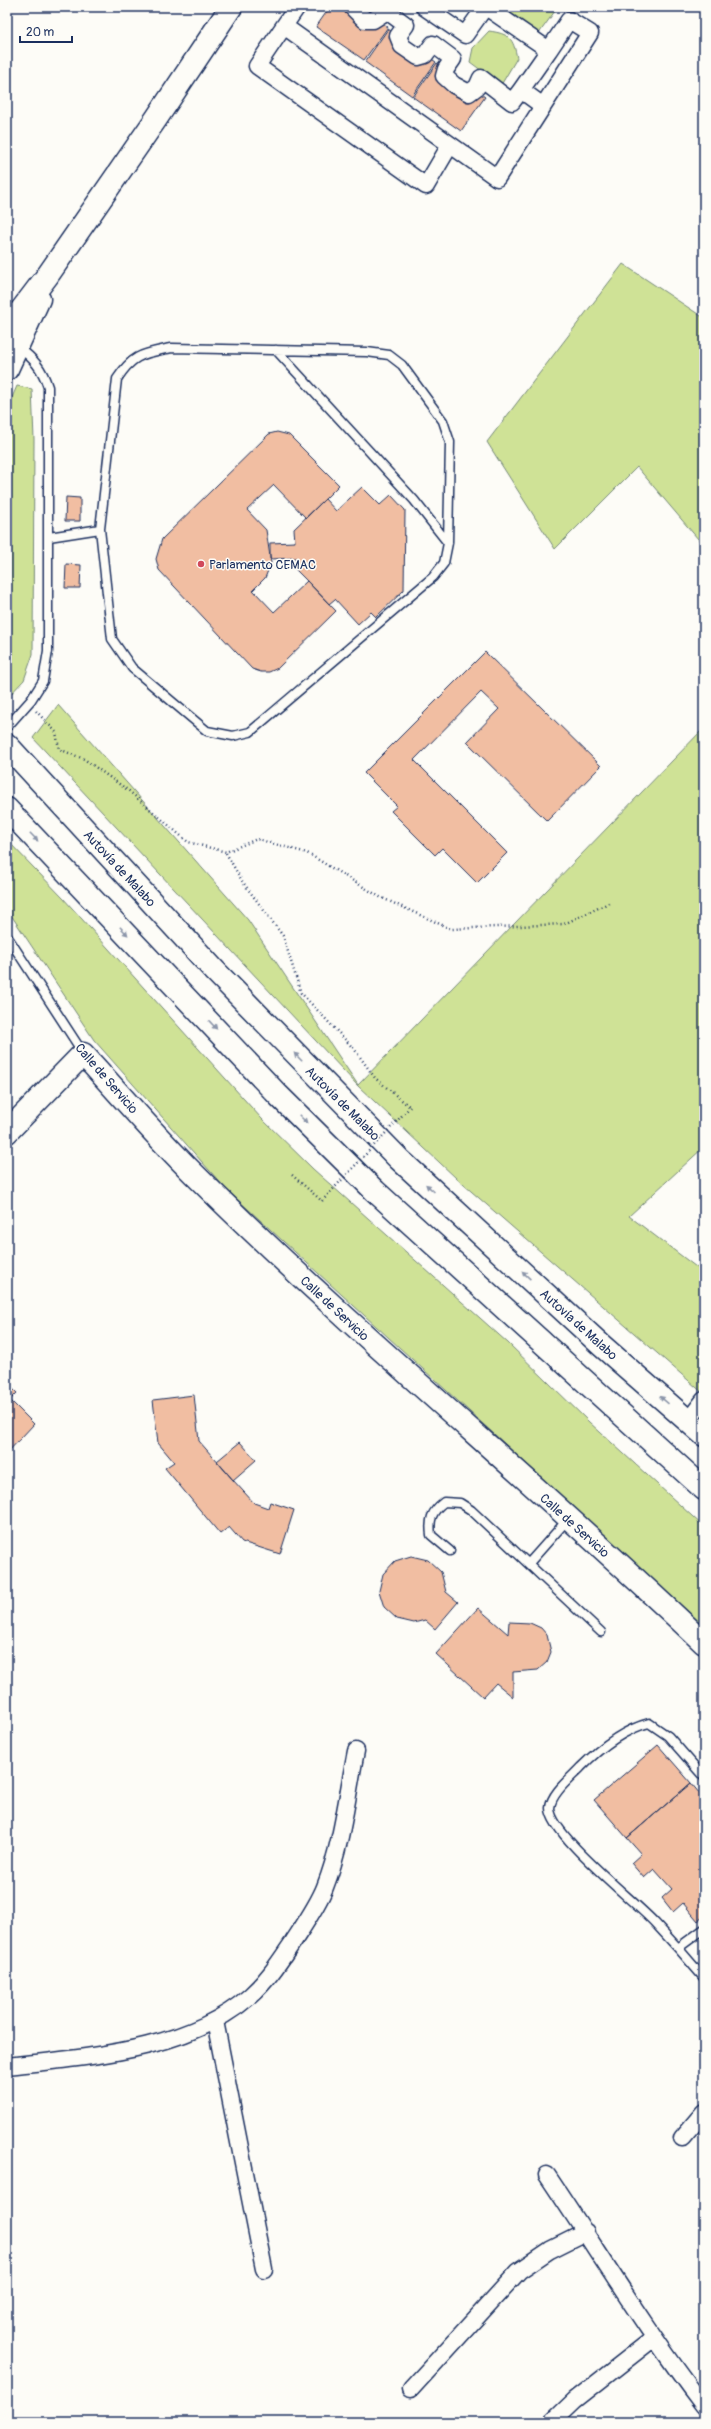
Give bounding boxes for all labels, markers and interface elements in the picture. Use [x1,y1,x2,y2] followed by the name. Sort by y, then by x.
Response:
[20,18,72,44] scale bar
[26,25,55,40] text: 20 m
[209,557,316,573] place label: Parlamento CEMAC
[196,559,206,569] marker: Parlamento CEMAC
[80,827,159,910] street label: Autovía de Malabo
[29,832,39,842] one-way arrow
[119,926,129,936] one-way arrow
[208,1021,217,1030] one-way arrow
[71,1040,141,1117] street label: Calle de Servicio
[293,1052,302,1062] one-way arrow
[302,1063,383,1144] street label: Autovía de Malabo
[298,1114,308,1124] one-way arrow
[425,1183,435,1192] one-way arrow
[521,1270,531,1280] one-way arrow
[297,1273,372,1345] street label: Calle de Servicio
[536,1286,620,1364] street label: Autovía de Malabo
[659,1395,669,1404] one-way arrow
[536,1490,612,1561] street label: Calle de Servicio

